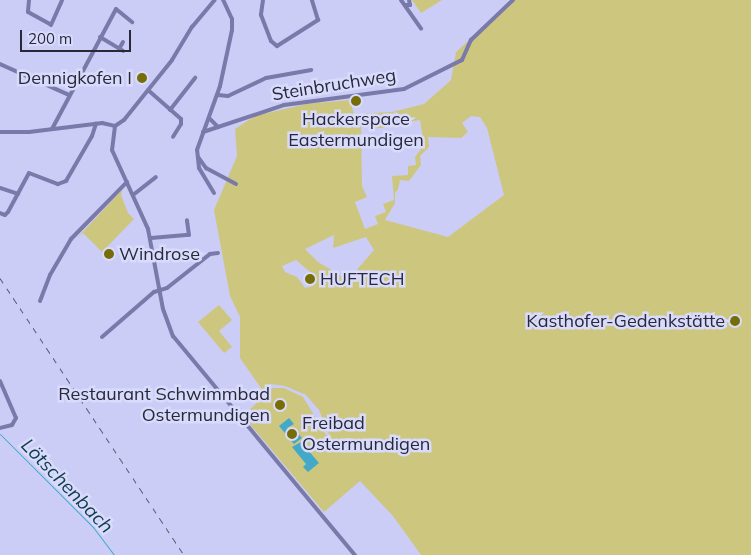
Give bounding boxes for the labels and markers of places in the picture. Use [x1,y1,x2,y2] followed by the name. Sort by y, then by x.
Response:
[18,67,132,89] place label: Dennigkofen I
[136,72,148,84] marker: Dennigkofen I
[350,95,362,107] marker: Hackerspace Eastermundigen
[288,109,424,152] place label: Hackerspace Eastermundigen
[119,243,200,265] place label: Windrose
[103,248,115,260] marker: Windrose
[320,268,405,290] place label: HUFTECH
[304,273,316,285] marker: HUFTECH
[526,310,725,332] place label: Kasthofer-Gedenkstätte
[729,315,741,327] marker: Kasthofer-Gedenkstätte
[58,384,270,426] place label: Restaurant Schwimmbad Ostermundigen
[274,399,286,411] marker: Restaurant Schwimmbad Ostermundigen
[302,413,430,456] place label: Freibad Ostermundigen
[286,428,298,440] marker: Freibad Ostermundigen

